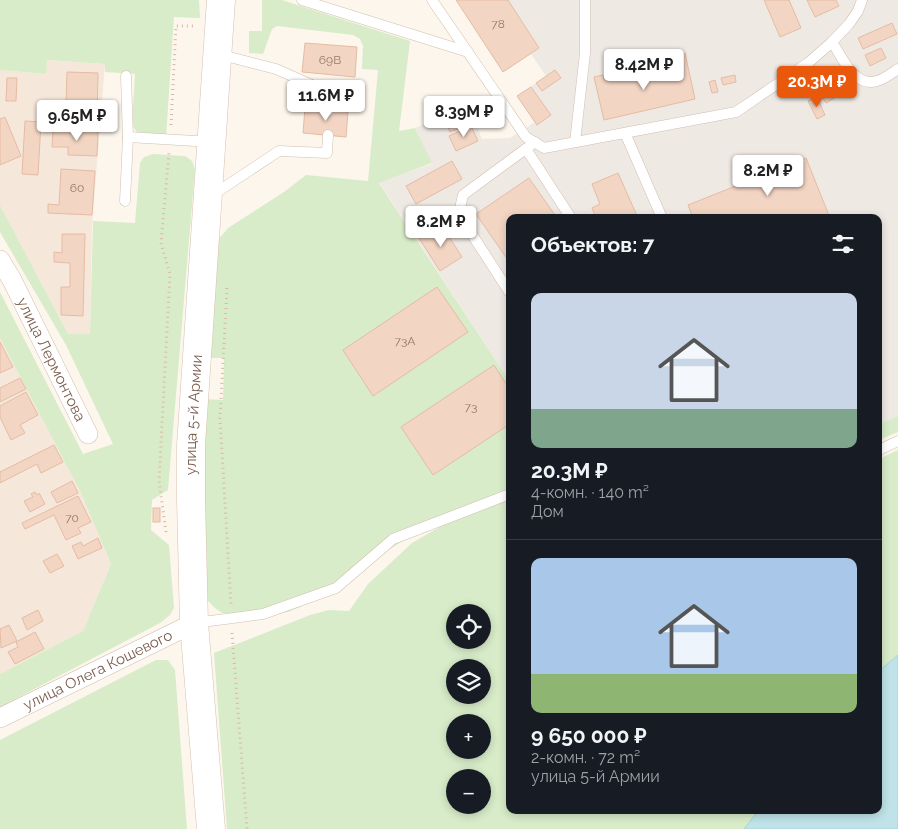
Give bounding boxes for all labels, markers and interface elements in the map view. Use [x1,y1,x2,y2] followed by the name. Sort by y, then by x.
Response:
[491,17,505,31] house number: 78
[598,48,690,91] pin: 8.42M ₽
[319,53,341,67] house number: 69В
[615,55,673,74] text: 8.42M ₽
[771,66,863,108] pin: 20.3M ₽
[788,72,846,91] text: 20.3M ₽
[280,80,372,122] pin: 11.6M ₽
[298,86,354,105] text: 11.6M ₽
[418,96,510,138] pin: 8.39M ₽
[31,100,123,142] pin: 9.65M ₽
[435,102,493,121] text: 8.39M ₽
[48,106,106,125] text: 9.65M ₽
[727,154,809,197] pin: 8.2M ₽
[743,161,793,180] text: 8.2M ₽
[70,181,84,195] house number: 60
[400,206,482,248] pin: 8.2M ₽
[416,212,466,231] text: 8.2M ₽
[829,230,857,258] icon: filters
[531,232,654,257] text: Объектов: 7
[13,295,89,424] street label: улица Лермонтова
[649,325,739,415] icon: home
[395,334,415,348] house number: 73А
[182,354,206,475] street label: улица 5-й Армии
[465,400,477,414] house number: 73
[531,458,608,483] text: 20.3M ₽
[531,483,649,502] text: 4-комн. · 140 m²
[531,502,564,521] text: Дом
[65,511,79,525] house number: 70
[649,591,739,681] icon: home
[446,604,491,814] map controls
[446,604,491,649] button: locate
[20,626,175,714] street label: улица Олега Кошевого
[446,659,491,704] button: layers
[446,714,491,759] button: +
[531,723,647,748] text: 9 650 000 ₽
[531,748,640,767] text: 2-комн. · 72 m²
[531,767,660,786] text: улица 5-й Армии
[446,769,491,814] button: −

